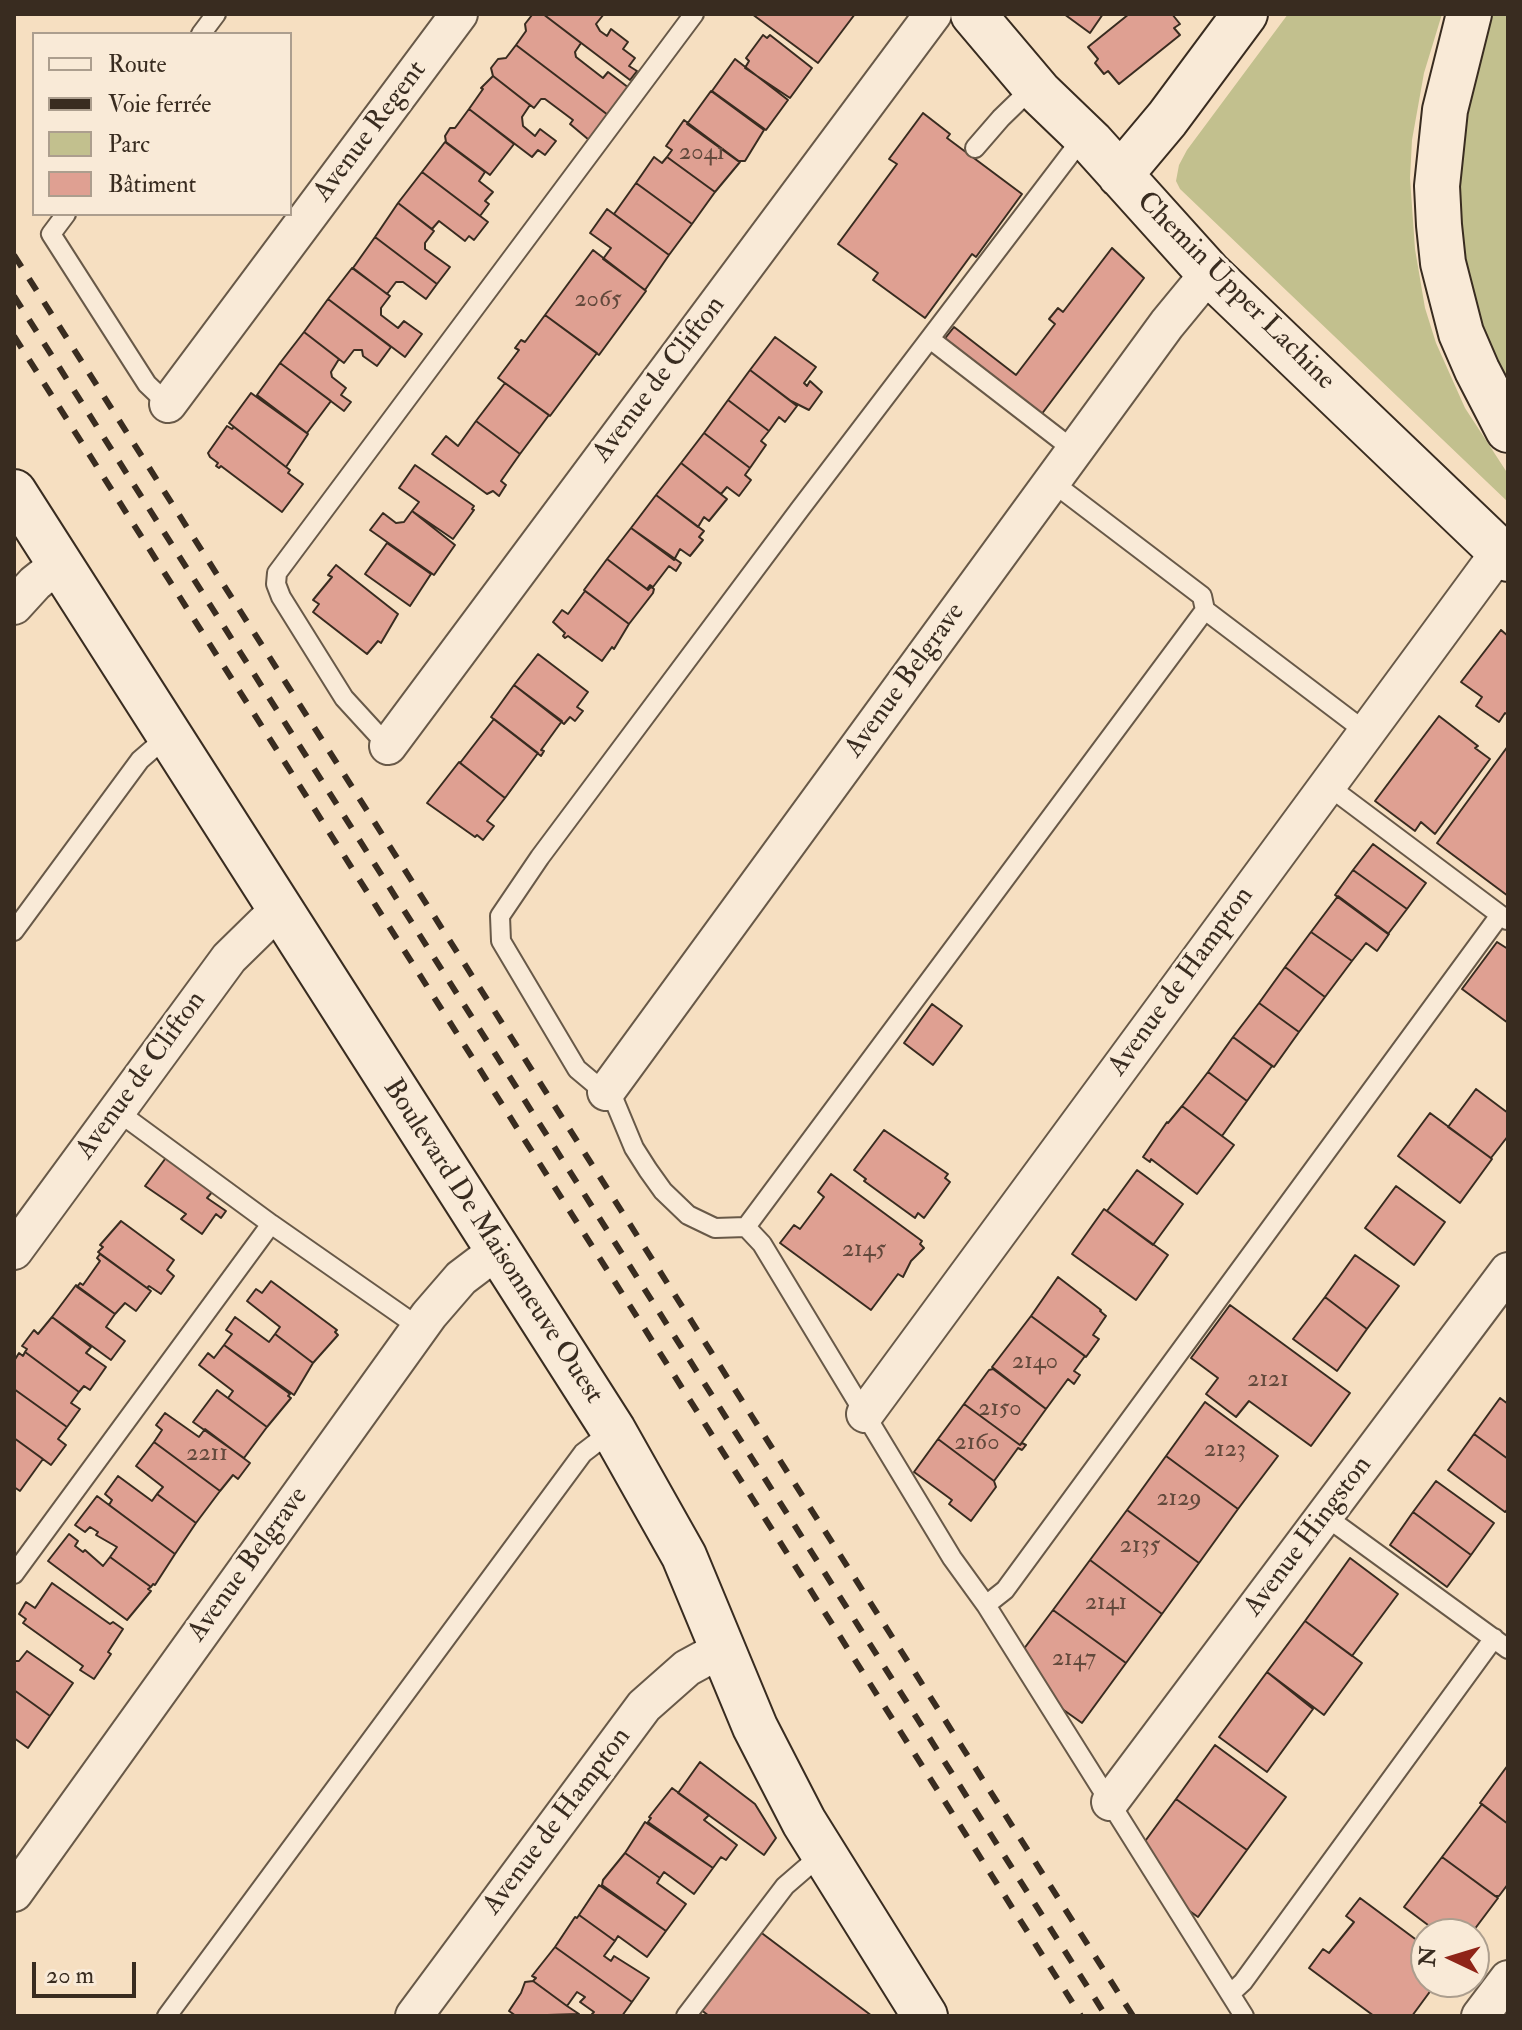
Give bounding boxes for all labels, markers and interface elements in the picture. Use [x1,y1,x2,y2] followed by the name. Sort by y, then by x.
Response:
[32,32,292,216] legend
[108,49,167,80] text: Route
[307,55,435,209] street label: Avenue Regent
[108,89,211,120] text: Voie ferrée
[108,129,150,160] text: Parc
[679,140,725,168] house number: 2041
[108,169,196,200] text: Bâtiment
[1129,186,1341,398] street label: Chemin Upper Lachine
[574,287,622,315] house number: 2065
[587,290,733,470] street label: Avenue de Clifton
[839,597,973,765] street label: Avenue Belgrave
[1102,881,1262,1083] street label: Avenue de Hampton
[70,985,214,1167] street label: Avenue de Clifton
[374,1074,610,1410] street label: Boulevard De Maisonneuve Ouest
[842,1237,886,1265] house number: 2145
[1012,1349,1058,1377] house number: 2140
[1247,1367,1289,1395] house number: 2121
[978,1396,1022,1424] house number: 2150
[954,1430,1000,1458] house number: 2160
[1204,1437,1246,1465] house number: 2123
[186,1441,228,1469] house number: 2211
[1238,1450,1380,1624] street label: Avenue Hingston
[182,1481,316,1649] street label: Avenue Belgrave
[1156,1486,1202,1514] house number: 2129
[1120,1533,1160,1561] house number: 2135
[1085,1590,1127,1618] house number: 2141
[1052,1646,1096,1674] house number: 2147
[477,1722,639,1922] street label: Avenue de Hampton
[1410,1918,1490,1998] north arrow
[36,1946,140,1996] scale bar
[1413,1946,1443,1967] text: N
[46,1960,94,1991] text: 20 m

